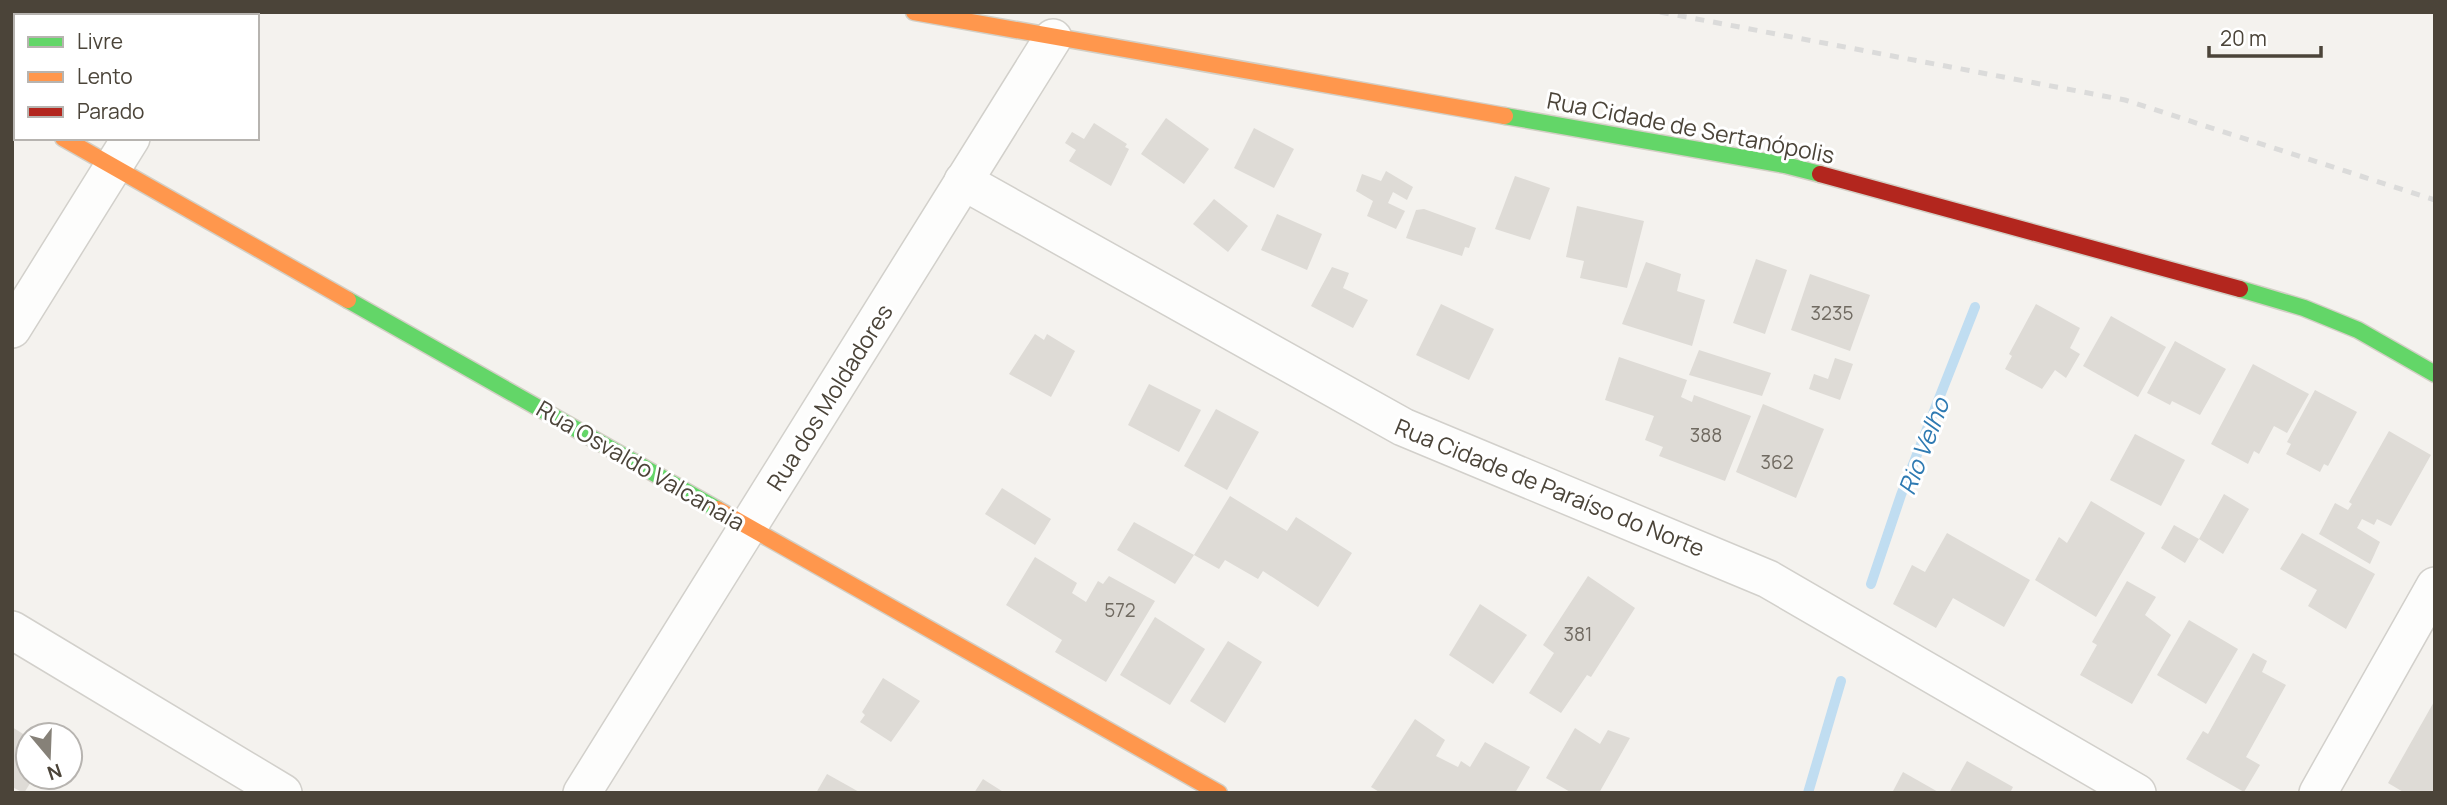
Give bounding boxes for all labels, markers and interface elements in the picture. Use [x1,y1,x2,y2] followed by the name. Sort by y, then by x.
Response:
[14,14,259,140] legend
[2209,14,2321,58] scale bar
[2220,24,2267,52] text: 20 m
[77,27,123,55] text: Livre
[77,62,133,90] text: Lento
[1545,83,1837,171] street label: Rua Cidade de Sertanópolis
[77,97,145,125] text: Parado
[759,297,899,497] street label: Rua dos Moldadores
[1811,300,1853,326] house number: 3235
[1890,391,1957,499] water label: Rio Velho
[531,392,751,538] street label: Rua Osvaldo Valcanaia
[1390,410,1710,564] street label: Rua Cidade de Paraíso do Norte
[1690,422,1722,448] house number: 388
[1760,449,1794,475] house number: 362
[1104,597,1136,623] house number: 572
[1564,621,1592,647] house number: 381
[14,721,84,791] north arrow
[44,758,65,787] text: N

